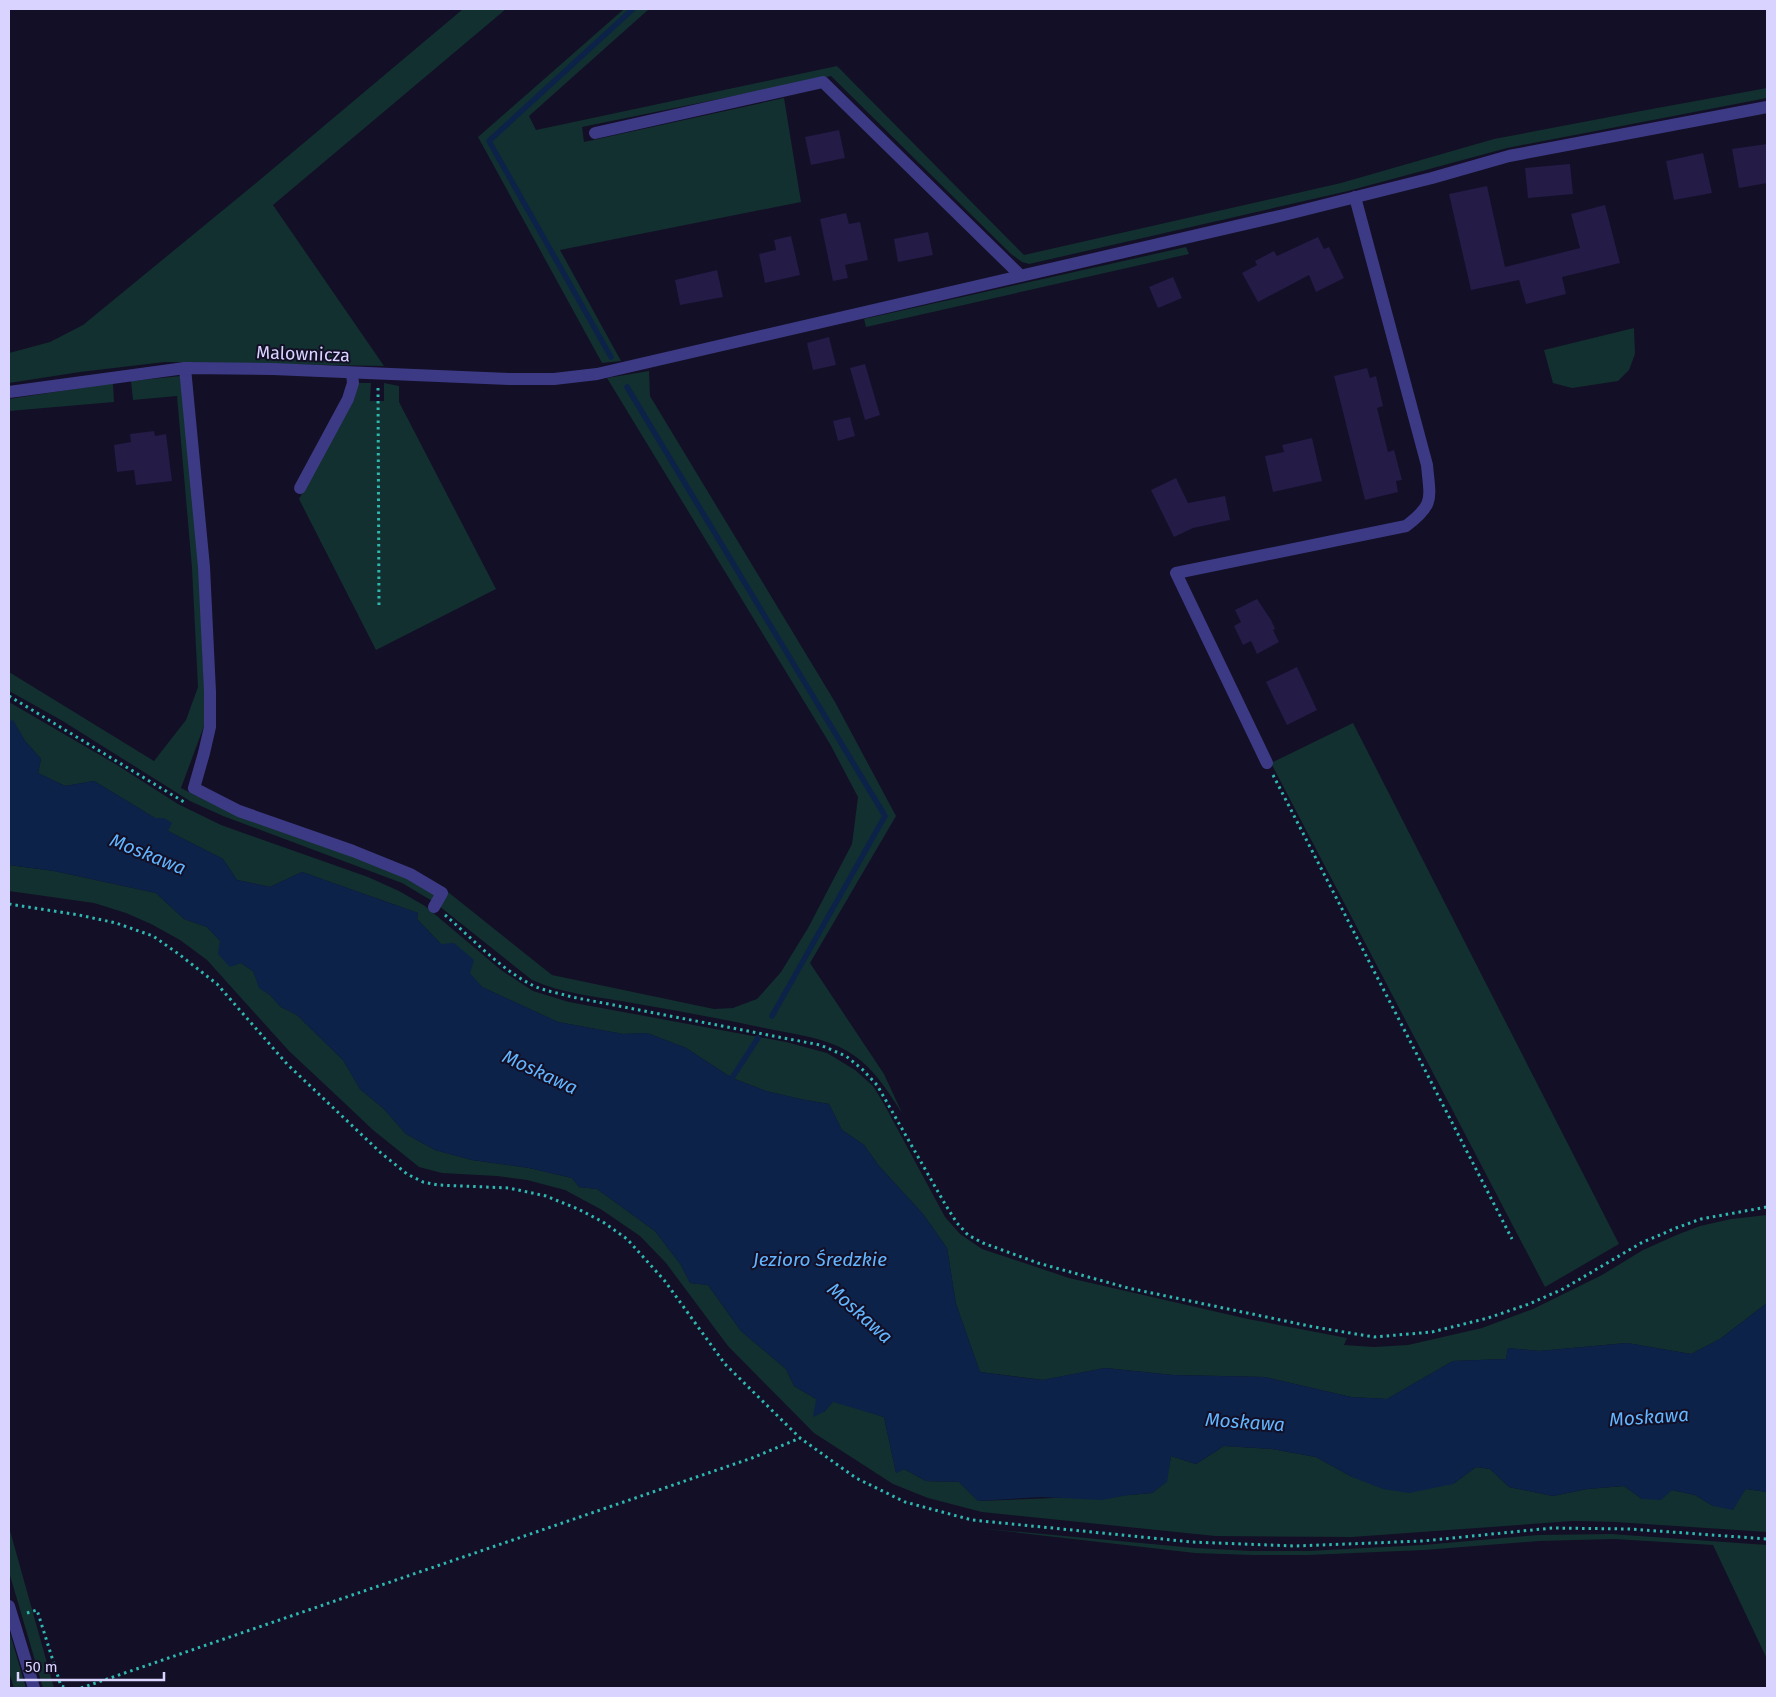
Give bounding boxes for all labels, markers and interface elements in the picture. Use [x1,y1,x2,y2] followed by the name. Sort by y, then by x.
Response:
[256,341,350,367] street label: Malownicza
[107,828,189,880] water label: Moskawa
[499,1045,581,1099] water label: Moskawa
[752,1248,887,1271] water label: Jezioro Średzkie
[823,1278,897,1348] water label: Moskawa
[1608,1403,1690,1431] water label: Moskawa
[1204,1408,1286,1436] water label: Moskawa
[18,1650,164,1682] scale bar
[25,1658,58,1676] text: 50 m

